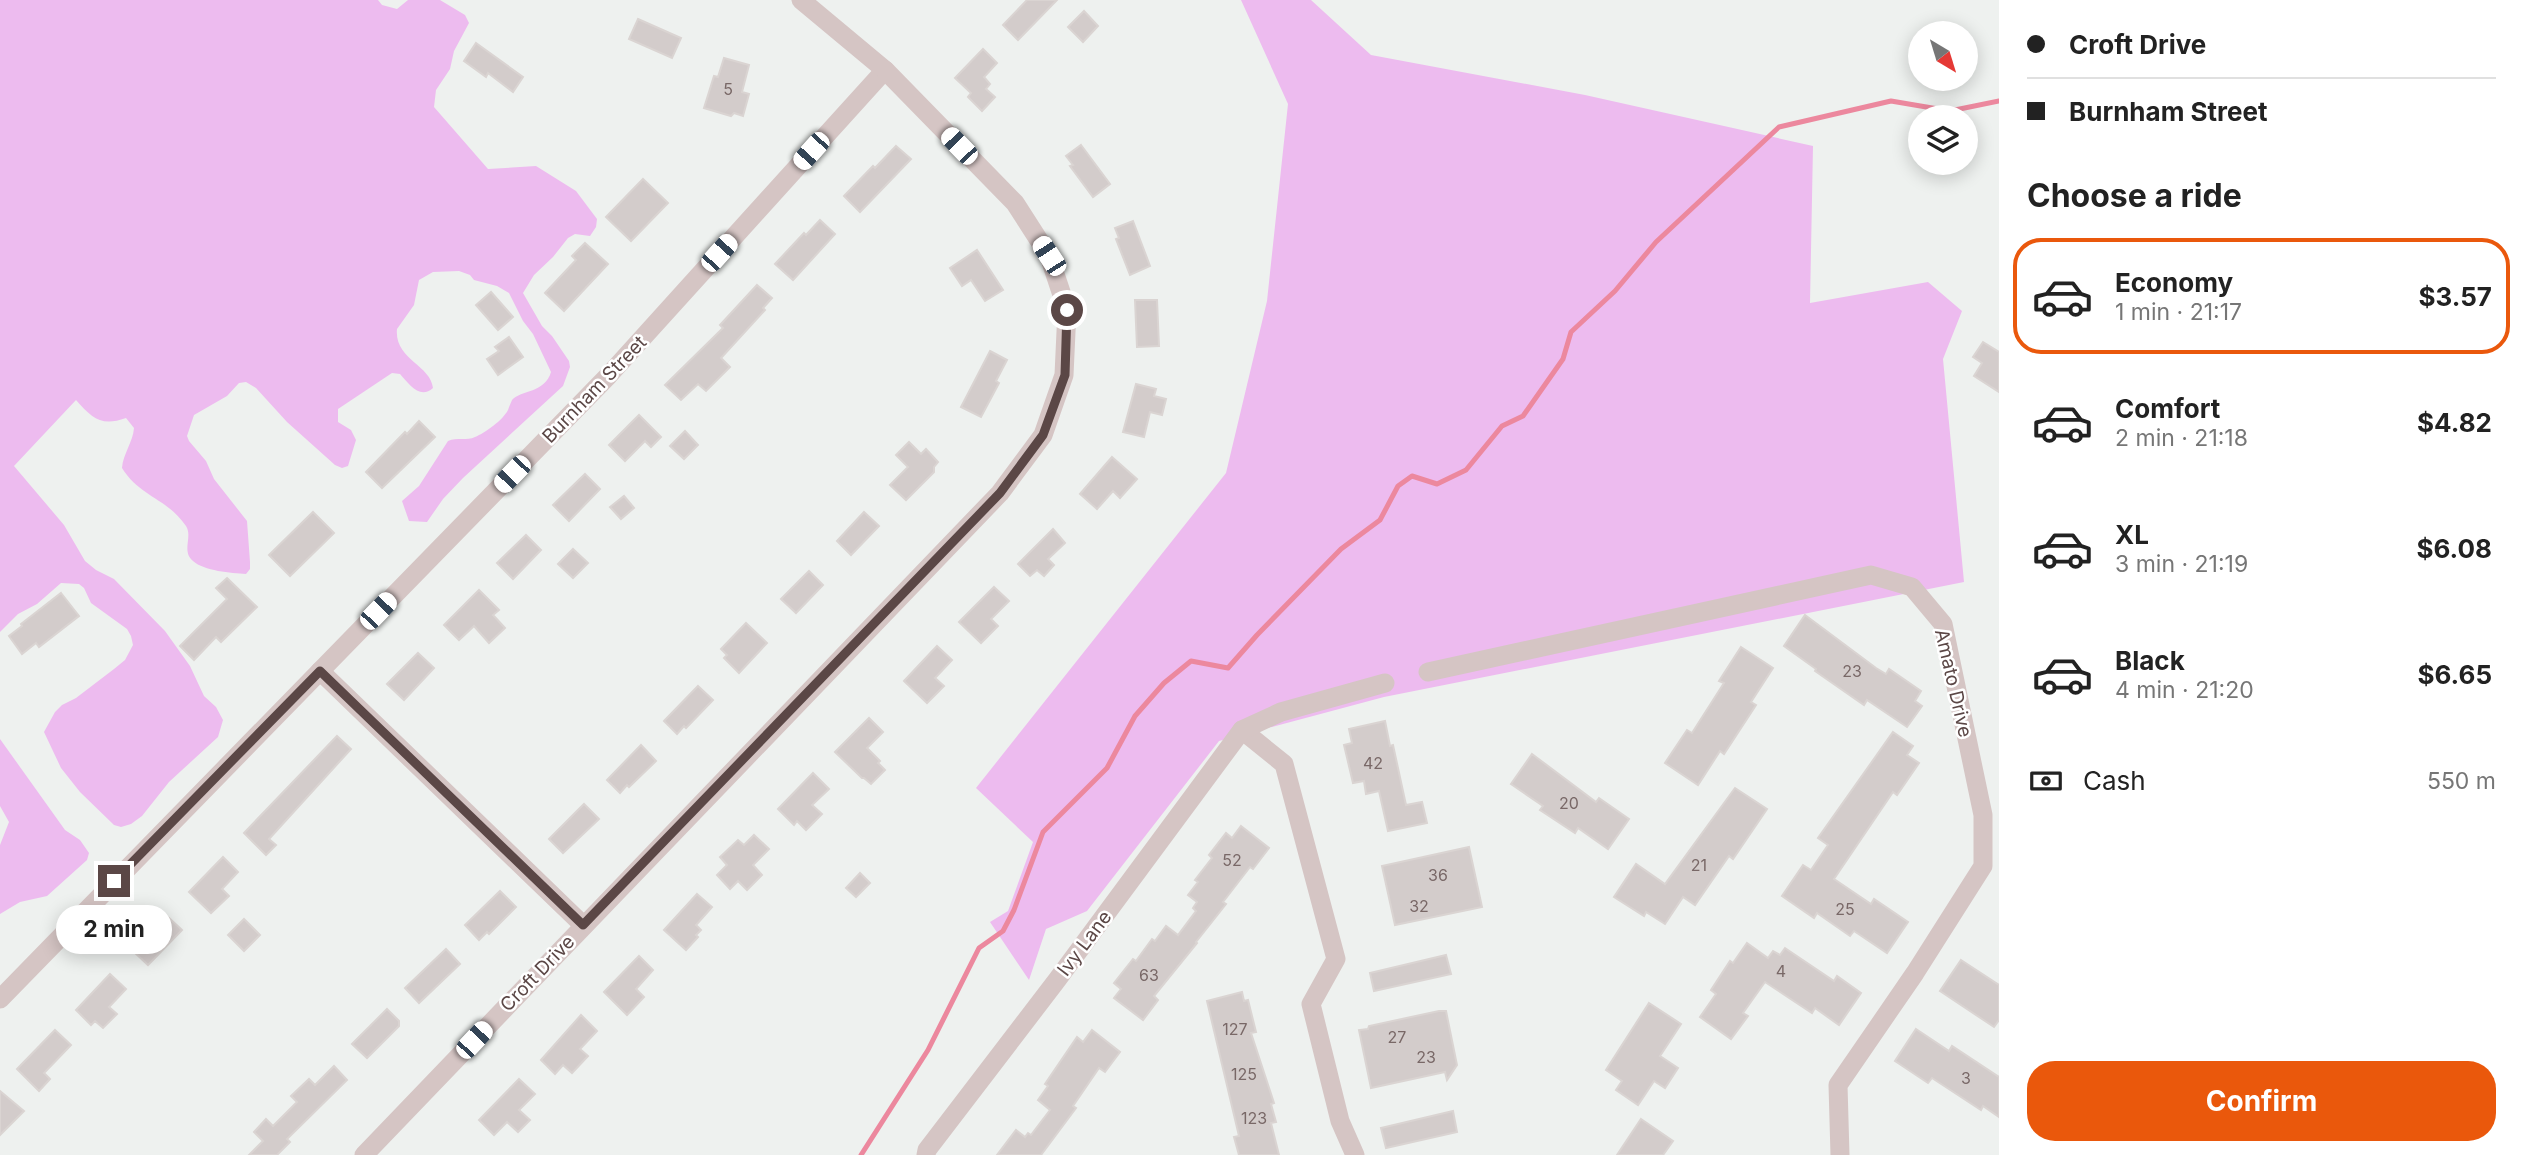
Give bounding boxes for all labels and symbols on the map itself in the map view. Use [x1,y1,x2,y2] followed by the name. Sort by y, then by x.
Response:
[1908,21,1978,91] north arrow
[723,79,733,99] house number: 5
[937,124,982,168] car
[790,128,833,174] car
[698,230,741,276] car
[1029,233,1070,279] car
[1051,294,1083,326] route start
[538,331,651,448] street label: Burnham Street
[490,452,535,496] car
[356,589,401,633] car
[1930,627,1977,739] street label: Amato Drive
[1842,661,1862,681] house number: 23
[1363,753,1383,773] house number: 42
[1559,793,1579,813] house number: 20
[1222,850,1242,870] house number: 52
[1691,855,1707,875] house number: 21
[98,865,130,897] route end
[1428,865,1448,885] house number: 36
[1409,896,1429,916] house number: 32
[1835,899,1855,919] house number: 25
[56,906,172,954] callout: 2 min
[1052,906,1116,980] street label: Ivy Lane
[495,930,579,1016] street label: Croft Drive
[1776,961,1786,981] house number: 4
[1139,965,1159,985] house number: 63
[452,1017,497,1063] car
[1222,1019,1248,1039] house number: 127
[1388,1027,1406,1047] house number: 27
[1416,1047,1436,1067] house number: 23
[1231,1064,1257,1084] house number: 125
[1961,1068,1971,1088] house number: 3
[1241,1108,1267,1128] house number: 123

